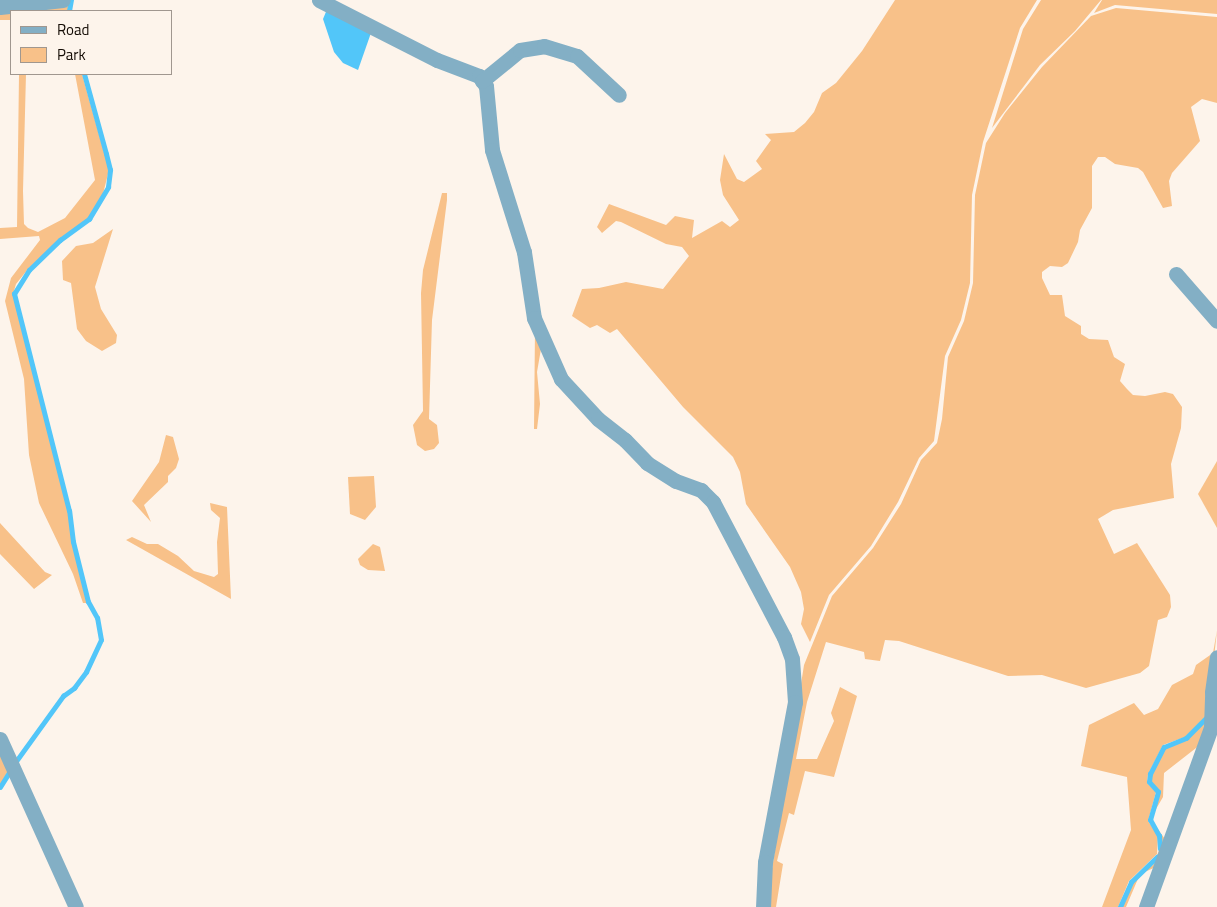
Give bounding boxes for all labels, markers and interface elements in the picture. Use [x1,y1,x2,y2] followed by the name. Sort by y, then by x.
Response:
[10,10,172,75] legend
[57,18,89,41] text: Road
[57,43,86,66] text: Park

